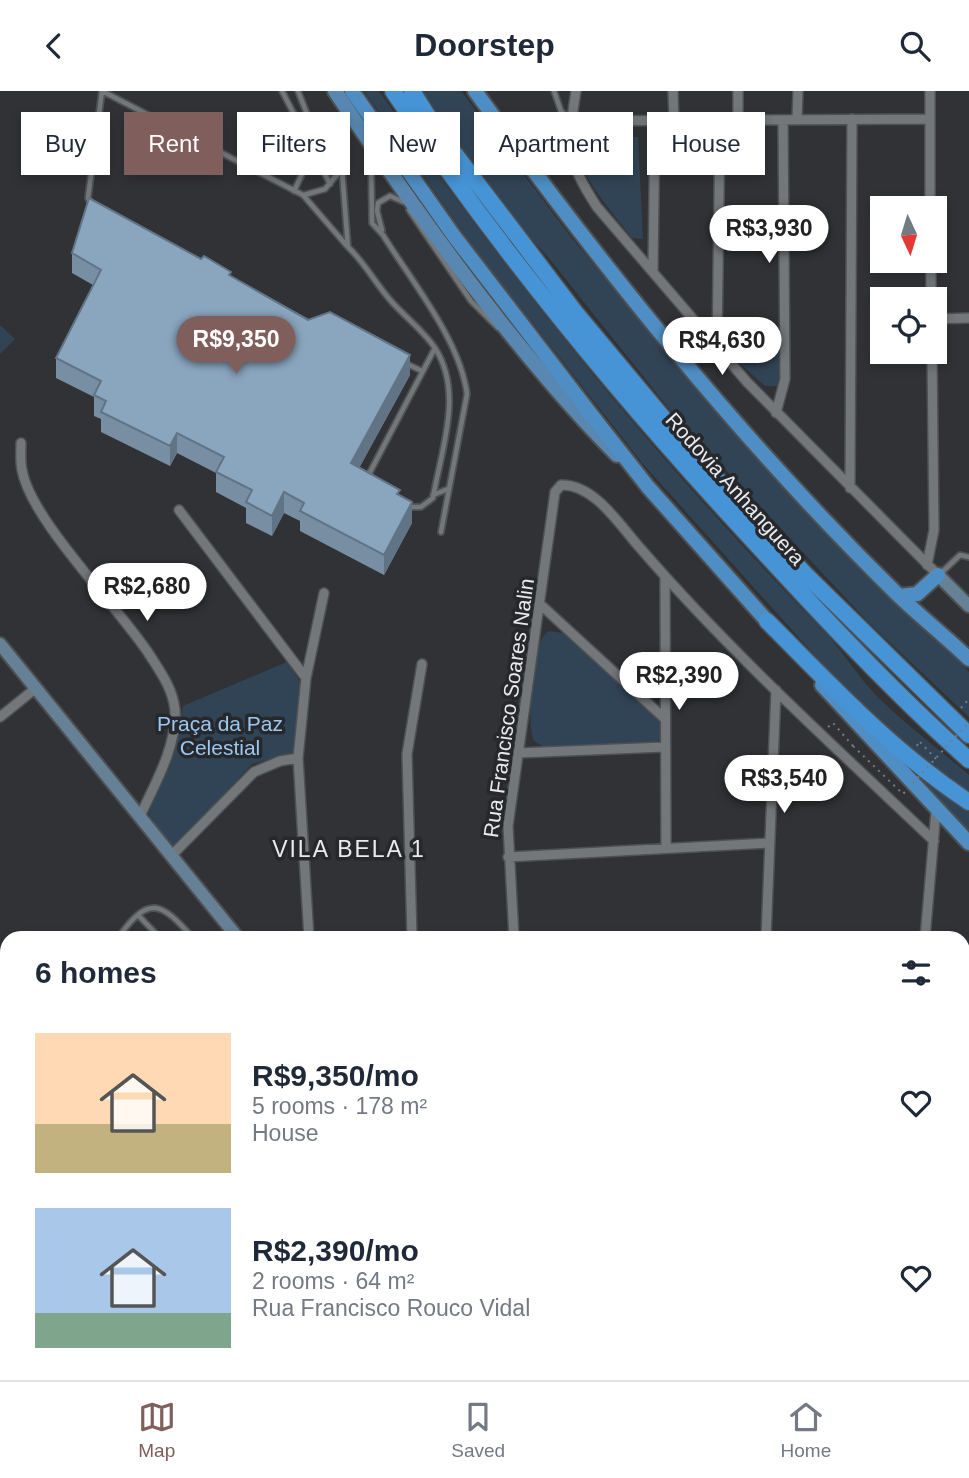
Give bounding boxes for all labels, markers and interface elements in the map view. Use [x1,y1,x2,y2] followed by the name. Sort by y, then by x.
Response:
[35,27,73,65] icon: back
[414,27,555,63] text: Doorstep
[896,27,934,65] icon: search
[21,112,110,175] chip: Buy
[124,112,223,175] chip: Rent
[237,112,350,175] chip: Filters
[364,112,460,175] chip: New
[474,112,633,175] chip: Apartment
[647,112,765,175] chip: House
[870,196,947,273] north arrow
[870,196,947,364] map controls
[704,205,834,265] pin: R$3,930
[726,215,812,241] text: R$3,930
[870,287,947,364] button: locate
[171,317,301,376] pin: R$9,350
[657,317,787,377] pin: R$4,630
[193,326,279,352] text: R$9,350
[679,327,765,353] text: R$4,630
[661,408,810,569] street label: Rodovia Anhanguera
[82,563,212,623] pin: R$2,680
[104,573,190,599] text: R$2,680
[479,577,538,839] street label: Rua Francisco Soares Nalin
[614,653,744,712] pin: R$2,390
[636,662,722,688] text: R$2,390
[157,712,283,759] park label: Praça da Paz Celestial
[719,755,849,815] pin: R$3,540
[741,765,827,791] text: R$3,540
[272,836,426,862] district label: VILA BELA 1
[897,954,935,992] icon: filters
[35,956,157,989] text: 6 homes
[252,1059,419,1092] text: R$9,350/mo
[91,1061,175,1145] icon: home
[897,1084,935,1122] icon: heart
[252,1093,427,1119] text: 5 rooms · 178 m²
[252,1120,318,1146] text: House
[252,1234,419,1267] text: R$2,390/mo
[91,1236,175,1320] icon: home
[897,1259,935,1297] icon: heart
[252,1268,414,1294] text: 2 rooms · 64 m²
[252,1295,530,1321] text: Rua Francisco Rouco Vidal
[138,1398,176,1462] tab: Map
[451,1398,505,1462] tab: Saved
[781,1398,831,1462] tab: Home

